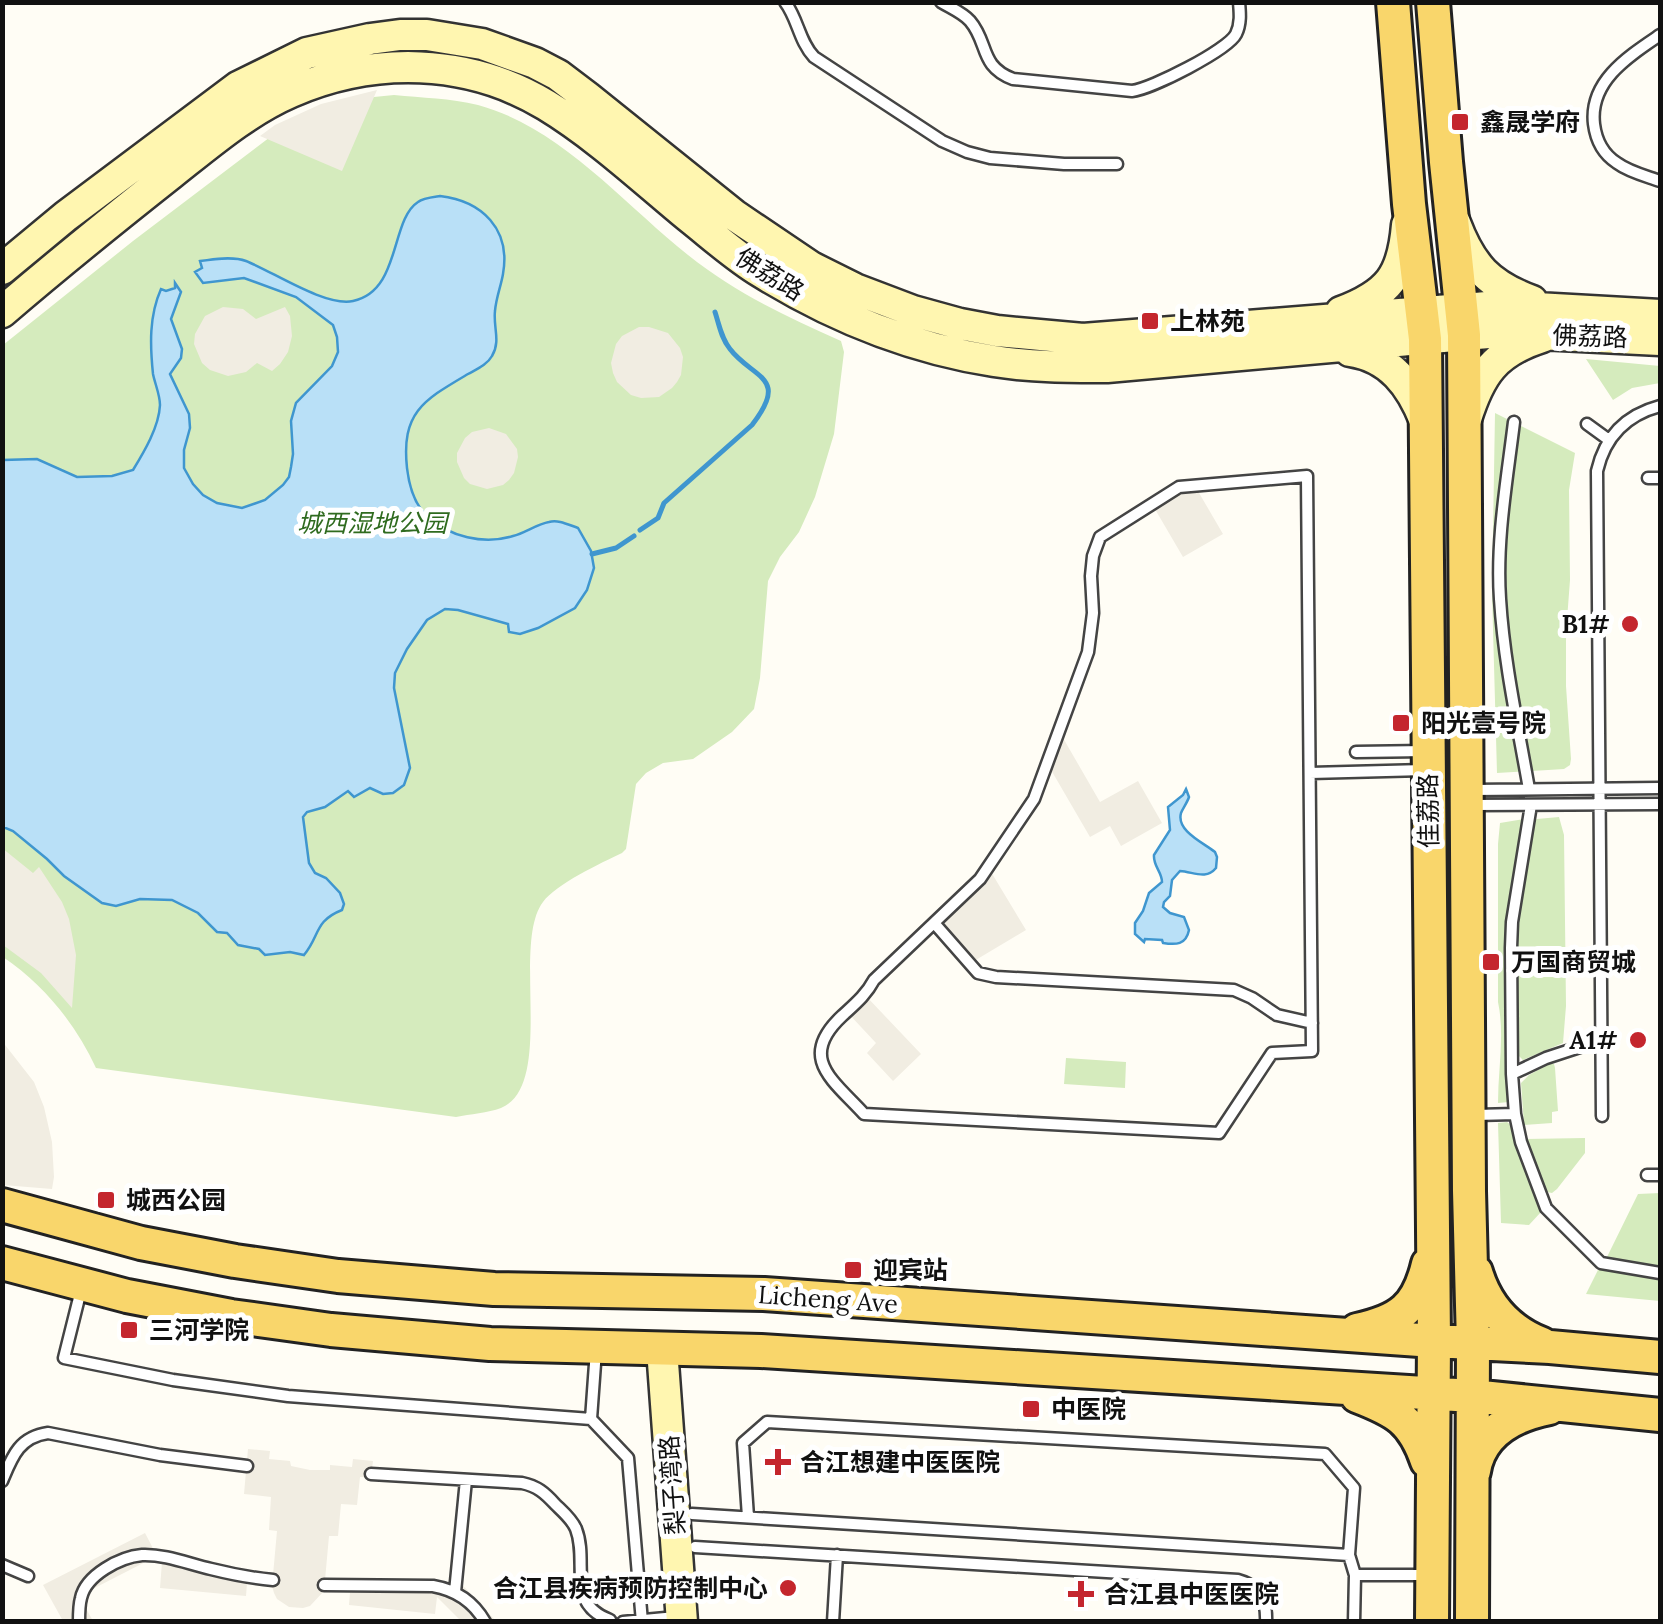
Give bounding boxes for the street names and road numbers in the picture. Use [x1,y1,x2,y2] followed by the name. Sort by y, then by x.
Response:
[730,241,810,307] street label: 佛荔路
[1552,319,1628,353] street label: 佛荔路
[1411,773,1445,849] street label: 佳荔路
[757,1278,899,1320] street label: Licheng Ave
[653,1434,691,1536] street label: 梨子湾路

